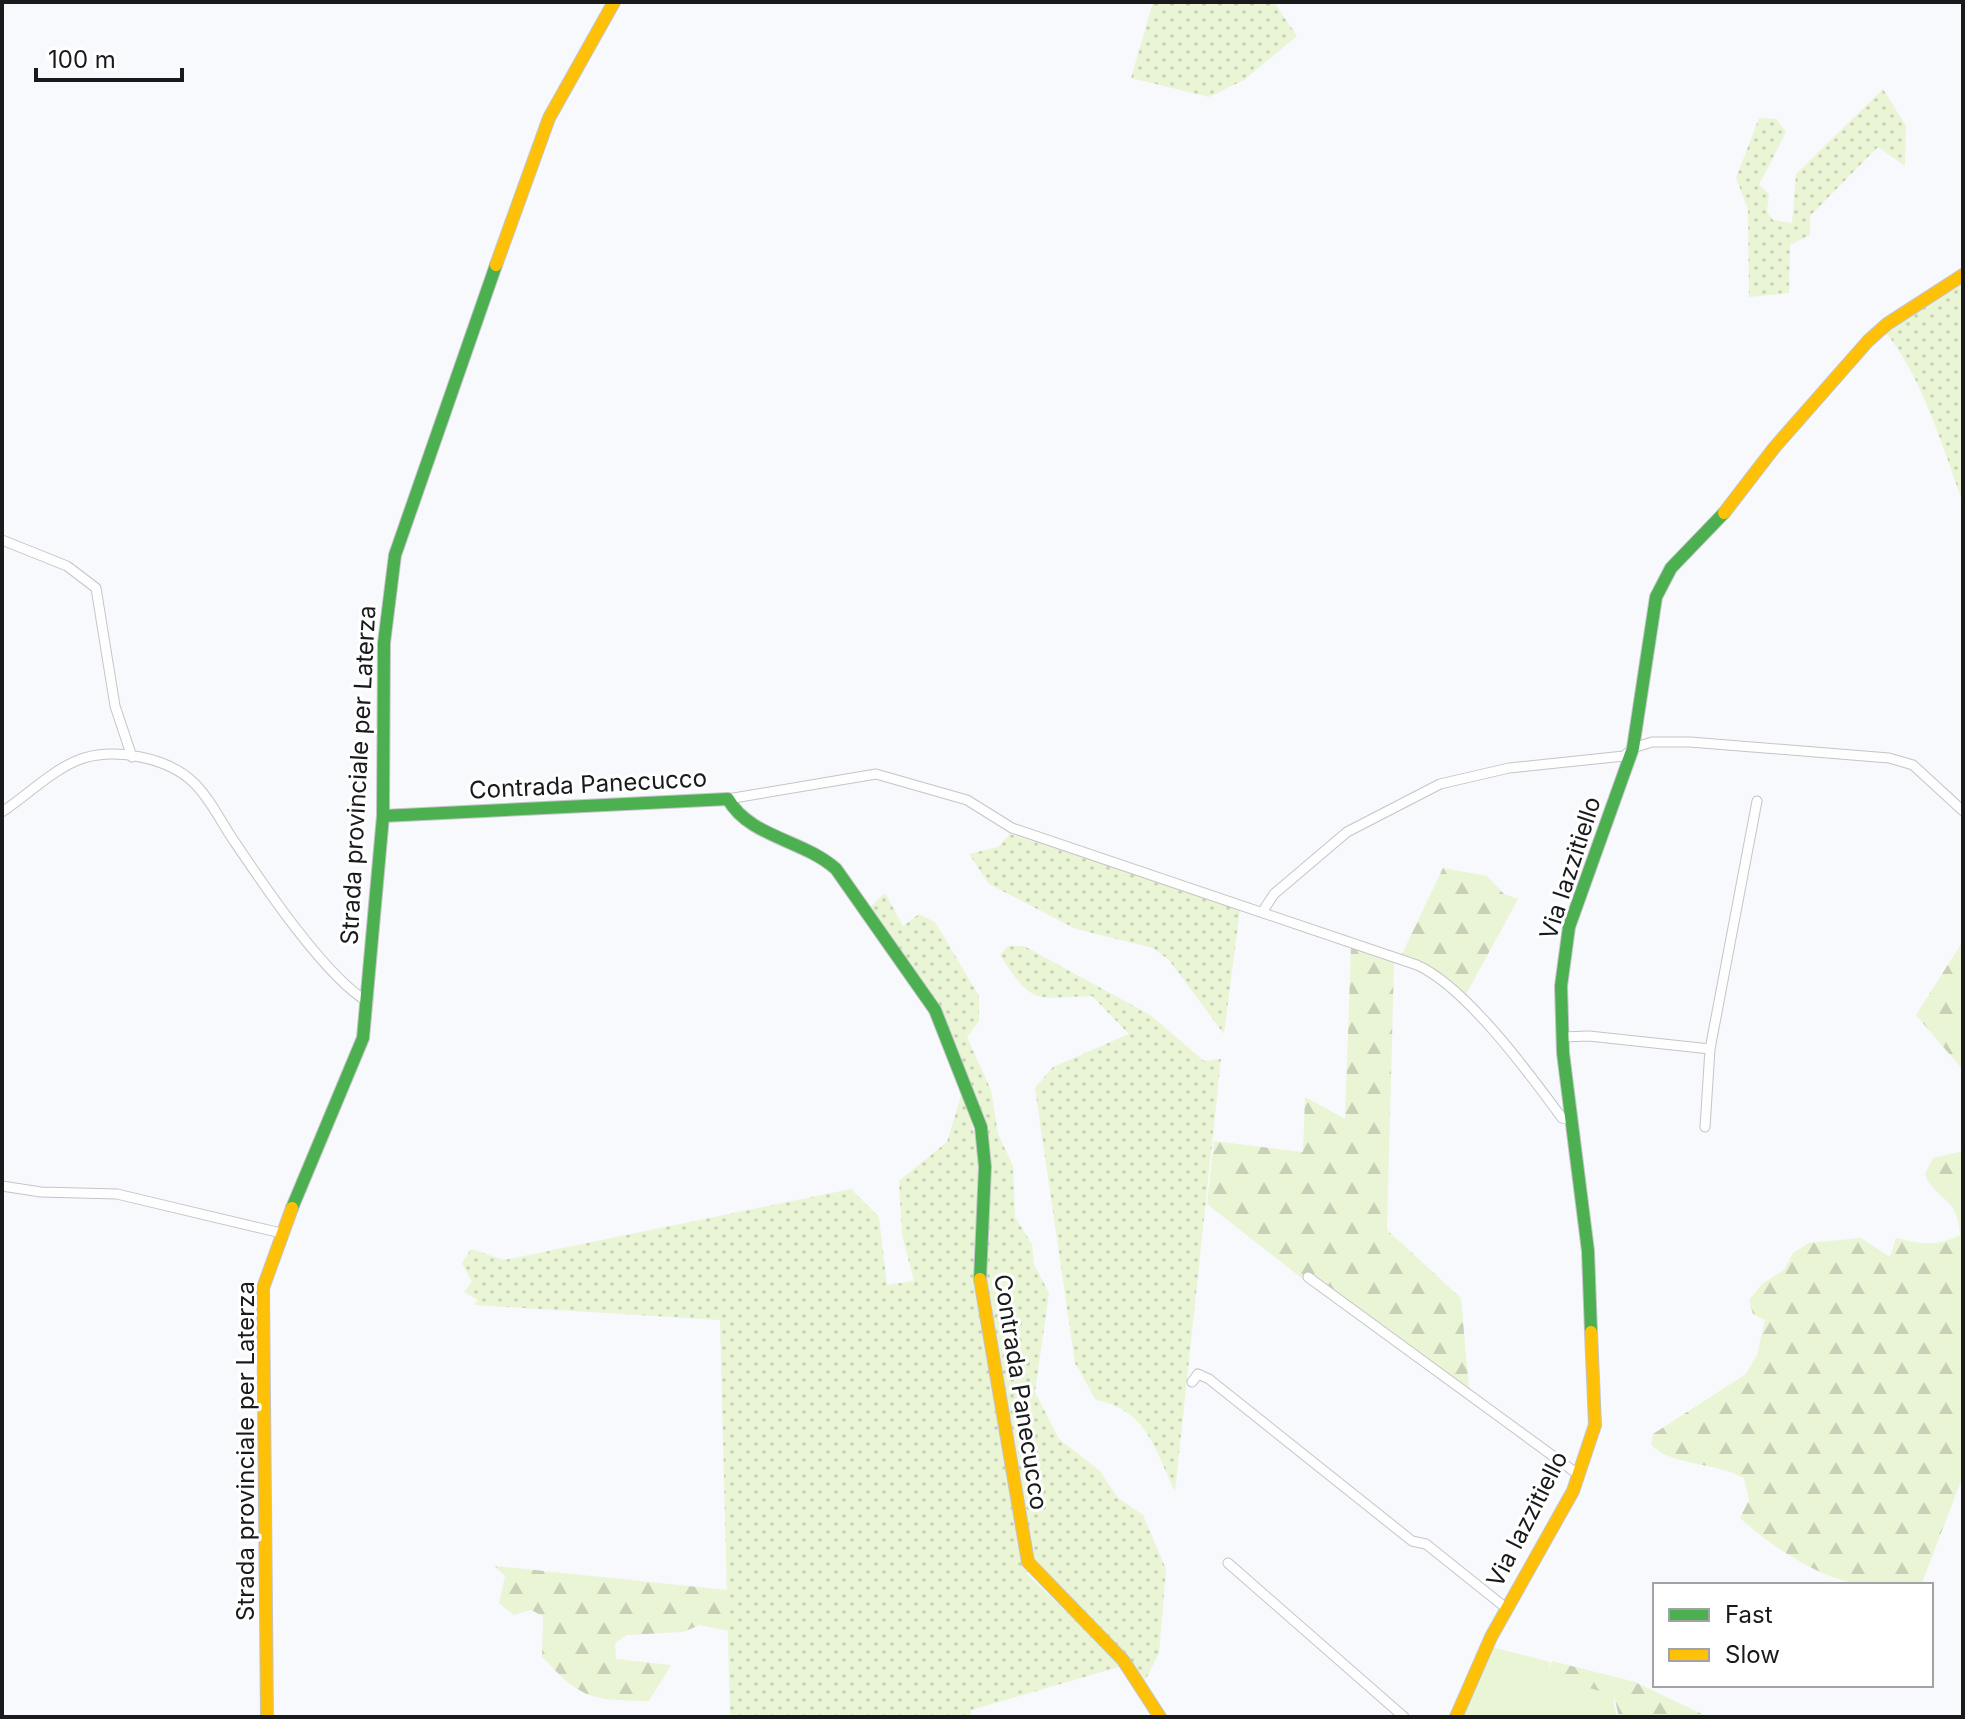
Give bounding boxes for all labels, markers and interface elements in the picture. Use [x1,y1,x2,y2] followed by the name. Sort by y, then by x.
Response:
[36,32,182,82] scale bar
[48,45,116,74] text: 100 m
[335,605,381,945] street label: Strada provinciale per Laterza
[468,763,708,805] street label: Contrada Panecucco
[1533,793,1607,943] street label: Via Iazzitiello
[988,1272,1054,1512] street label: Contrada Panecucco
[231,1281,260,1621] street label: Strada provinciale per Laterza
[1480,1446,1574,1592] street label: Via Iazzitiello
[1653,1583,1933,1687] legend
[1725,1600,1773,1629] text: Fast
[1725,1640,1780,1669] text: Slow

